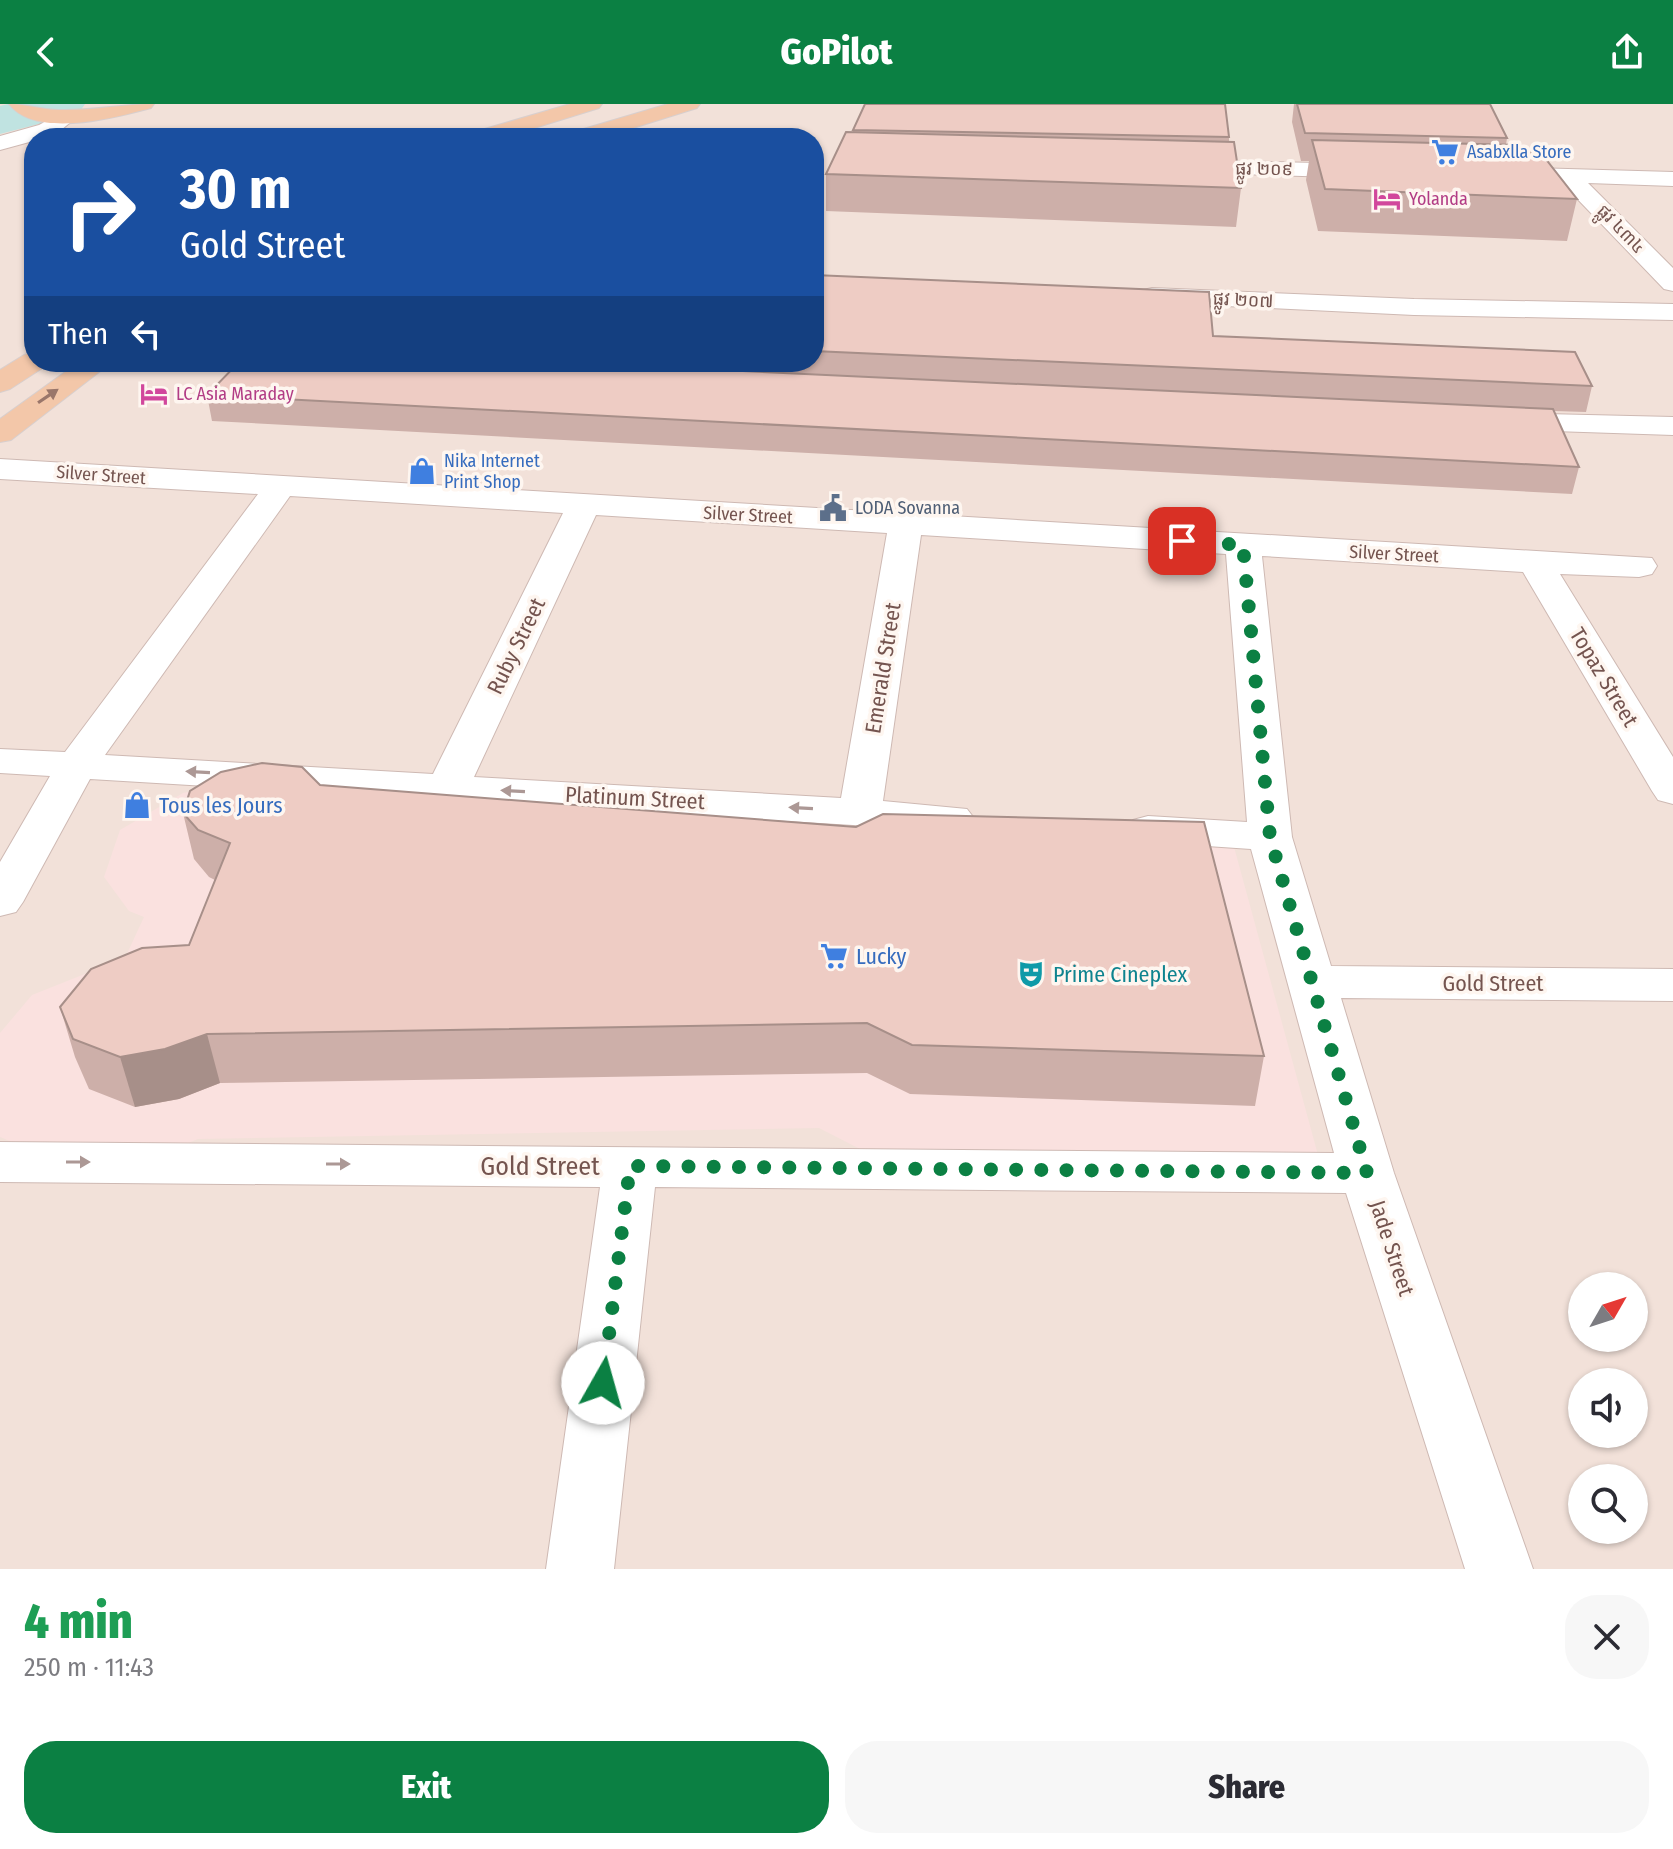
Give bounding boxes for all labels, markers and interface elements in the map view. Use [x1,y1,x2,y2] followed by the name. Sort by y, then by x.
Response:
[24,30,68,74] icon: back
[781,30,892,74] text: GoPilot
[1605,30,1649,74] icon: share
[1430,137,1460,167] supermarket icon: Asabxlla Store
[1467,141,1571,163] place label: Asabxlla Store
[180,156,291,223] text: 30 m
[1235,157,1293,186] street label: ផ្លូវ ២០៩
[48,160,152,264] icon: right
[1372,184,1402,214] hotel icon: Yolanda
[1409,188,1468,210] place label: Yolanda
[1588,200,1650,262] street label: ផ្លូវ ៤៣៤
[180,224,345,268] text: Gold Street
[1212,287,1274,318] street label: ផ្លូវ ២០៧
[124,312,168,356] icon: left
[48,316,108,352] text: Then
[139,379,169,409] hotel icon: LC Asia Maraday
[176,383,294,405] place label: LC Asia Maraday
[37,389,58,404] one-way arrow
[444,450,540,493] place label: Nika Internet Print Shop
[407,456,437,486] shop icon: Nika Internet Print Shop
[56,461,147,489] street label: Silver Street
[818,493,848,523] public building icon: LODA Sovanna
[855,497,960,519] place label: LODA Sovanna
[703,502,793,528] street label: Silver Street
[1148,507,1216,575] pin
[1160,519,1204,563] icon: arrive
[1349,541,1439,567] street label: Silver Street
[481,593,551,699] street label: Ruby Street
[859,600,907,735] street label: Emerald Street
[1564,623,1645,732] street label: Topaz Street
[185,765,210,778] one-way arrow
[564,781,706,815] street label: Platinum Street
[500,784,525,797] one-way arrow
[122,790,152,820] shop icon: Tous les Jours
[159,792,283,819] place label: Tous les Jours
[788,802,813,815] one-way arrow
[819,941,849,971] supermarket icon: Lucky
[856,943,907,970] place label: Lucky
[1016,959,1046,989] theatre icon: Prime Cineplex
[1053,961,1187,988] place label: Prime Cineplex
[1443,970,1544,997] street label: Gold Street
[480,1151,600,1182] street label: Gold Street
[66,1156,91,1168] one-way arrow
[326,1158,351,1170] one-way arrow
[1364,1197,1420,1300] street label: Jade Street
[1568,1272,1648,1352] north arrow
[1568,1272,1648,1544] map controls
[561,1341,645,1425] position arrow
[1568,1368,1648,1448] button: sound
[1568,1464,1648,1544] button: search
[24,1593,133,1651] text: 4 min
[1565,1595,1649,1679] button: close
[24,1652,154,1683] text: 250 m · 11:43
[24,1741,829,1833] button: Exit
[845,1741,1649,1833] button: Share

